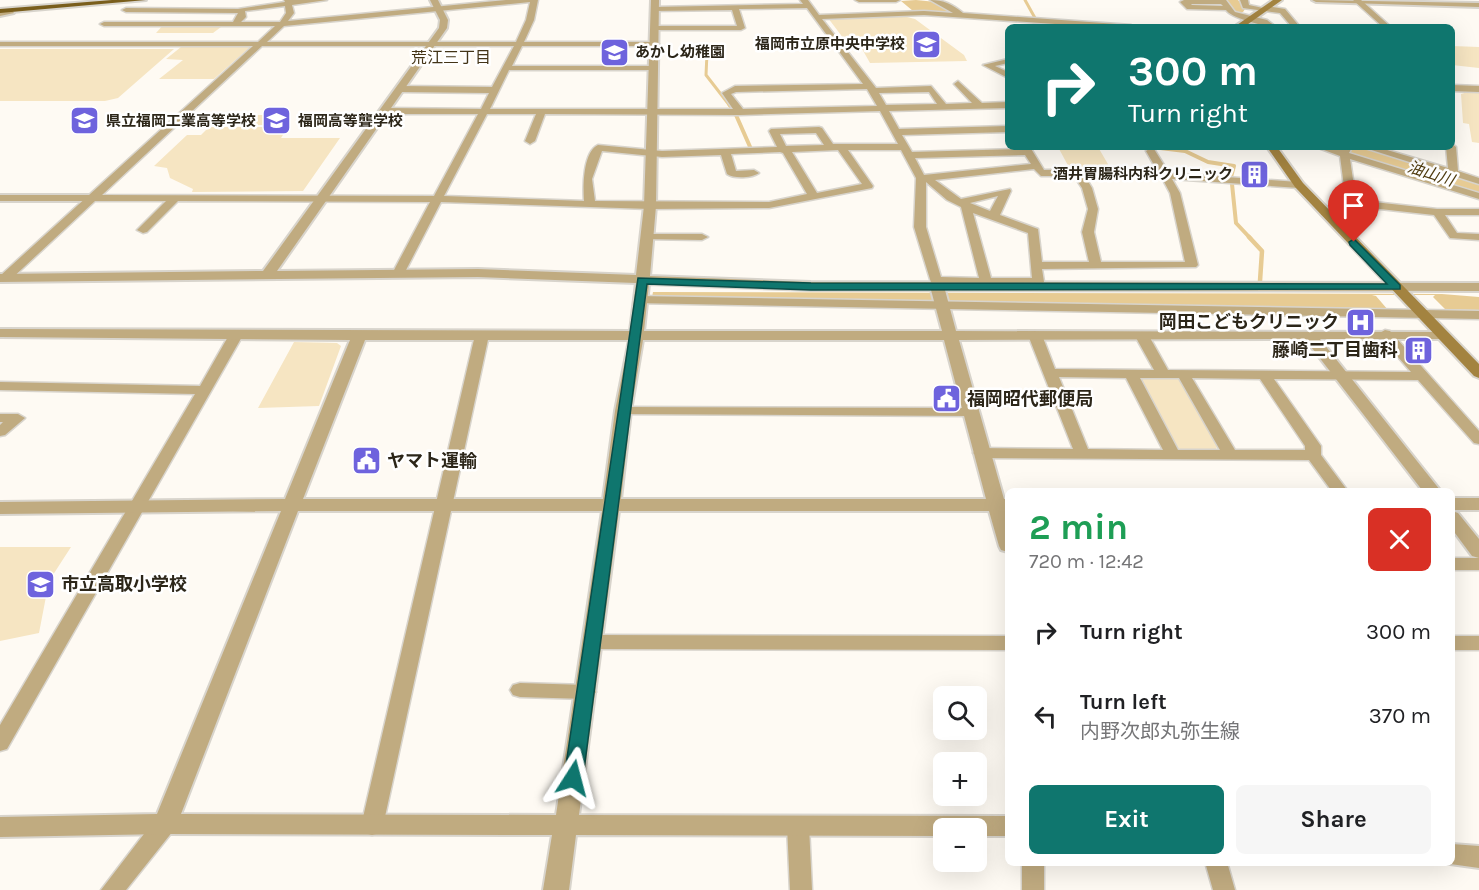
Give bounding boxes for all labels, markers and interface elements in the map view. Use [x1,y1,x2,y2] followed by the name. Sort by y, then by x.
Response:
[910,28,942,60] school or university icon: 福岡市立原中央中学校
[754,35,905,53] place label: 福岡市立原中央中学校
[598,36,630,68] school or university icon: あかし幼稚園
[635,43,725,61] place label: あかし幼稚園
[1128,46,1258,96] text: 300 m
[411,48,491,67] district label: 荒江三丁目
[1029,48,1107,126] icon: right
[1128,97,1248,129] text: Turn right
[69,105,101,137] school or university icon: 県立福岡工業高等学校
[261,105,293,137] school or university icon: 福岡高等聾学校
[106,112,256,130] place label: 県立福岡工業高等学校
[297,112,403,130] place label: 福岡高等聾学校
[1405,157,1459,191] water label: 油山川
[1238,158,1270,190] building icon: 酒井胃腸科内科クリニック
[1053,165,1233,183] place label: 酒井胃腸科内科クリニック
[1328,180,1379,242] pin
[1337,189,1370,222] icon: arrive
[1344,306,1376,338] hospital icon: 岡田こどもクリニック
[1159,311,1339,333] place label: 岡田こどもクリニック
[1403,334,1435,366] building icon: 藤崎二丁目歯科
[1272,339,1398,361] place label: 藤崎二丁目歯科
[930,383,962,415] public building icon: 福岡昭代郵便局
[967,388,1093,410] place label: 福岡昭代郵便局
[350,445,382,477] public building icon: ヤマト運輸
[387,450,477,472] place label: ヤマト運輸
[1029,506,1128,548] text: 2 min
[1368,508,1431,571] button: close
[1029,550,1144,573] text: 720 m · 12:42
[24,568,56,600] school or university icon: 市立高取小学校
[61,573,187,595] place label: 市立高取小学校
[1029,616,1062,649] icon: right
[1080,619,1183,645] text: Turn right
[1366,619,1431,645] text: 300 m
[933,686,987,872] map controls
[933,686,987,740] button: search
[1080,689,1167,715] text: Turn left
[1029,700,1062,733] icon: left
[1369,703,1431,729] text: 370 m
[1080,720,1240,743] text: 内野次郎丸弥生線
[541,746,605,810] position arrow
[933,752,987,806] button: +
[1029,785,1224,854] button: Exit
[1236,785,1431,854] button: Share
[933,818,987,872] button: −

